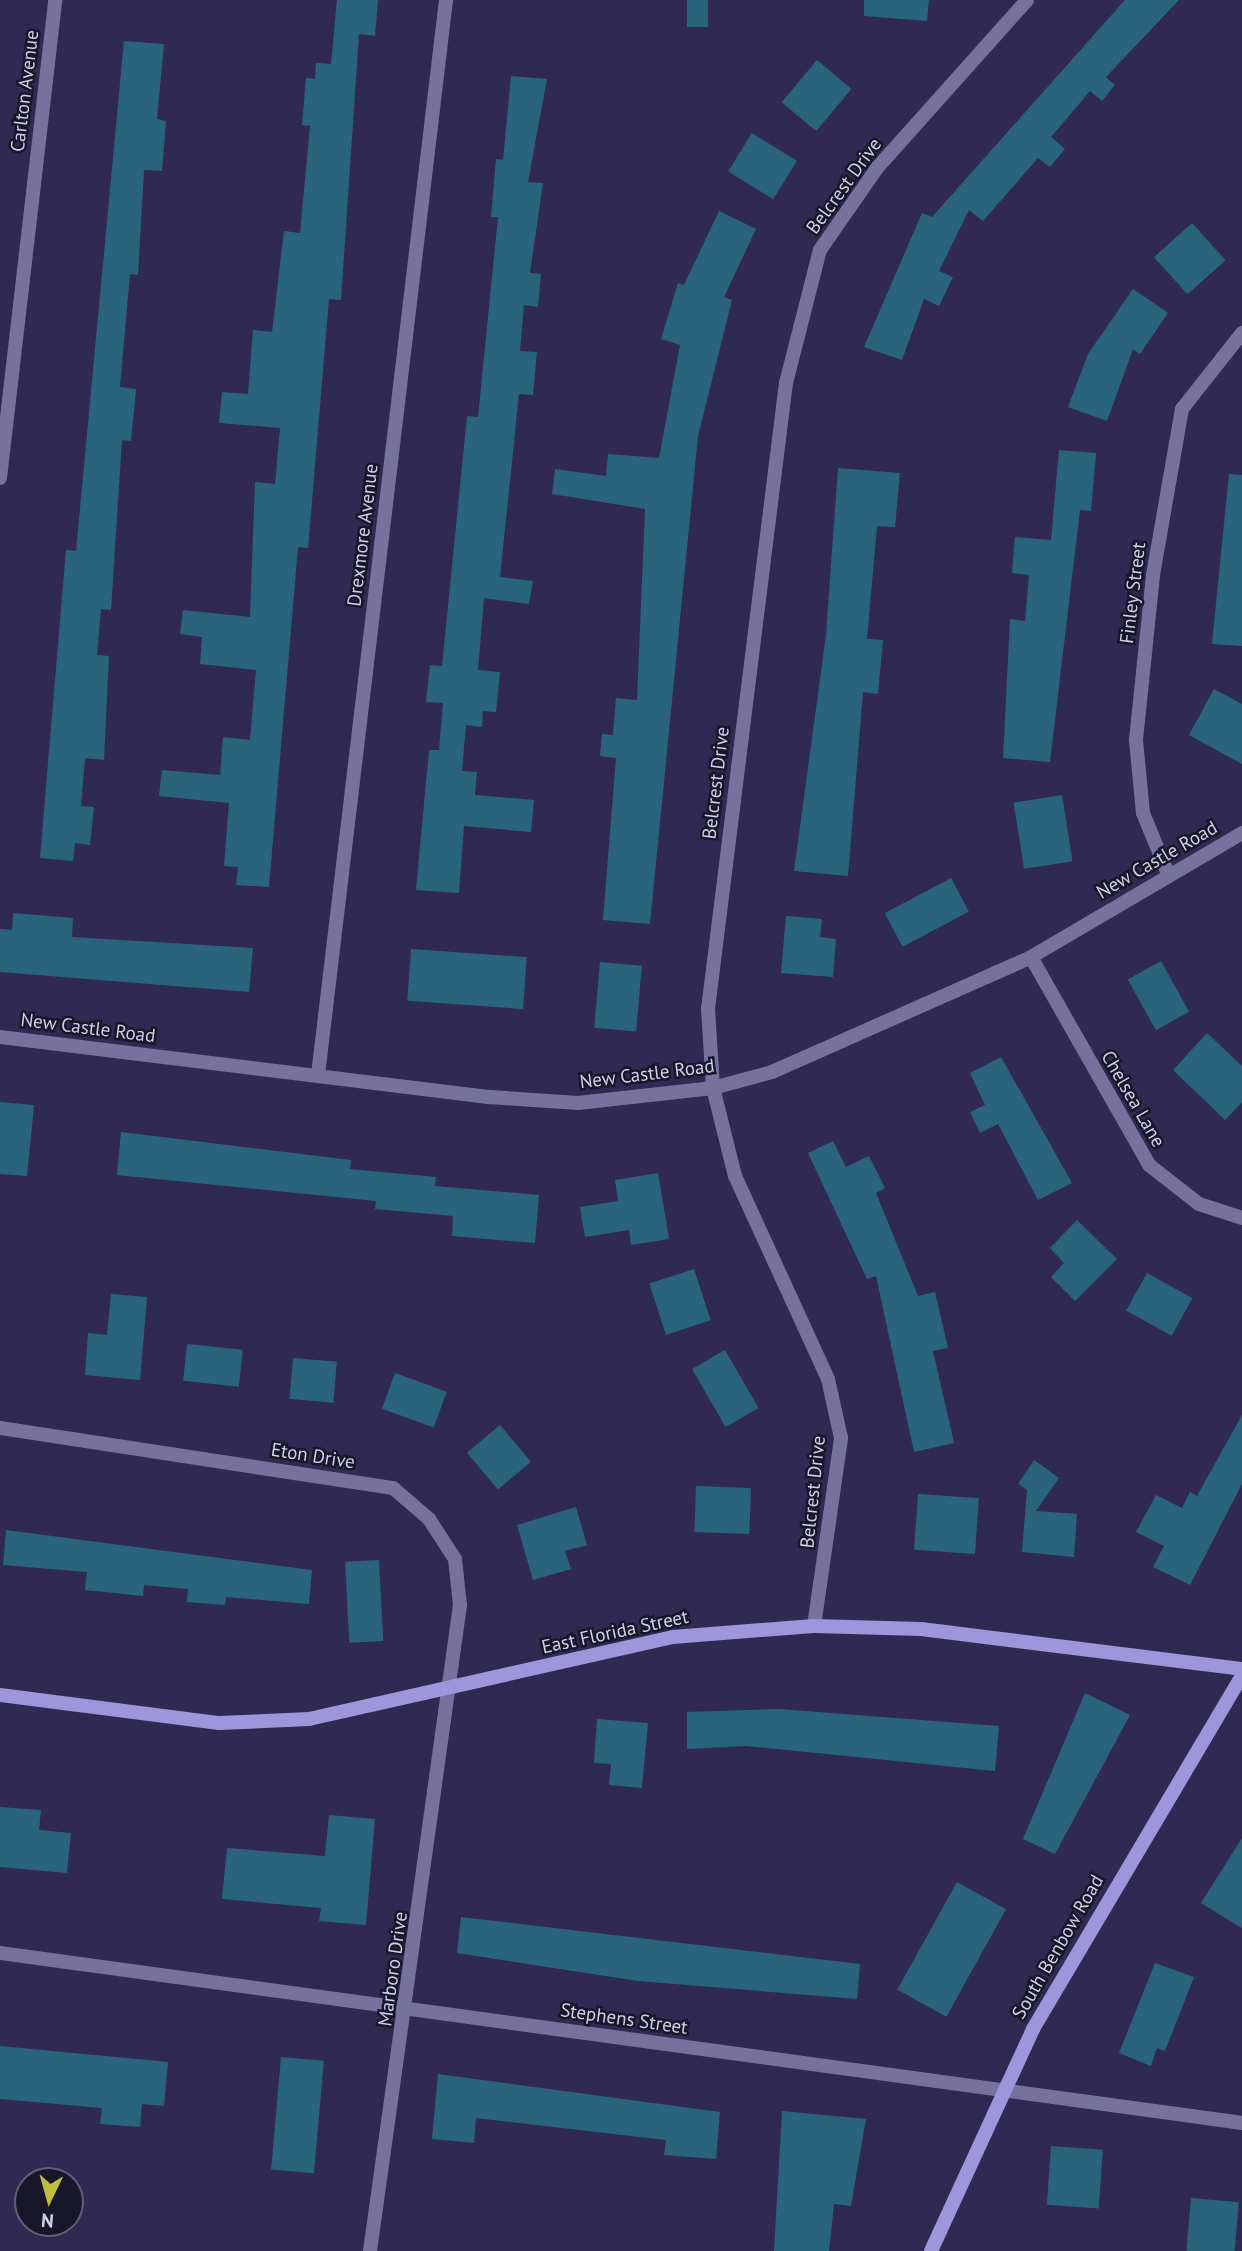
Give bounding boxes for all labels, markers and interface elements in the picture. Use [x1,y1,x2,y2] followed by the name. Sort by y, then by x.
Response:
[6,28,44,154] street label: Carlton Avenue
[802,134,886,238] street label: Belcrest Drive
[343,462,383,608] street label: Drexmore Avenue
[1115,541,1151,645] street label: Finley Street
[698,725,734,841] street label: Belcrest Drive
[1092,816,1222,904] street label: New Castle Road
[19,1008,157,1048] street label: New Castle Road
[1096,1047,1170,1151] street label: Chelsea Lane
[578,1054,716,1094] street label: New Castle Road
[796,1435,830,1549] street label: Belcrest Drive
[269,1438,357,1474] street label: Eton Drive
[540,1605,690,1659] street label: East Florida Street
[1007,1871,1109,2023] street label: South Benbow Road
[374,1910,412,2028] street label: Marboro Drive
[559,1999,689,2039] street label: Stephens Street
[14,2167,84,2237] north arrow
[40,2208,55,2233] text: N

